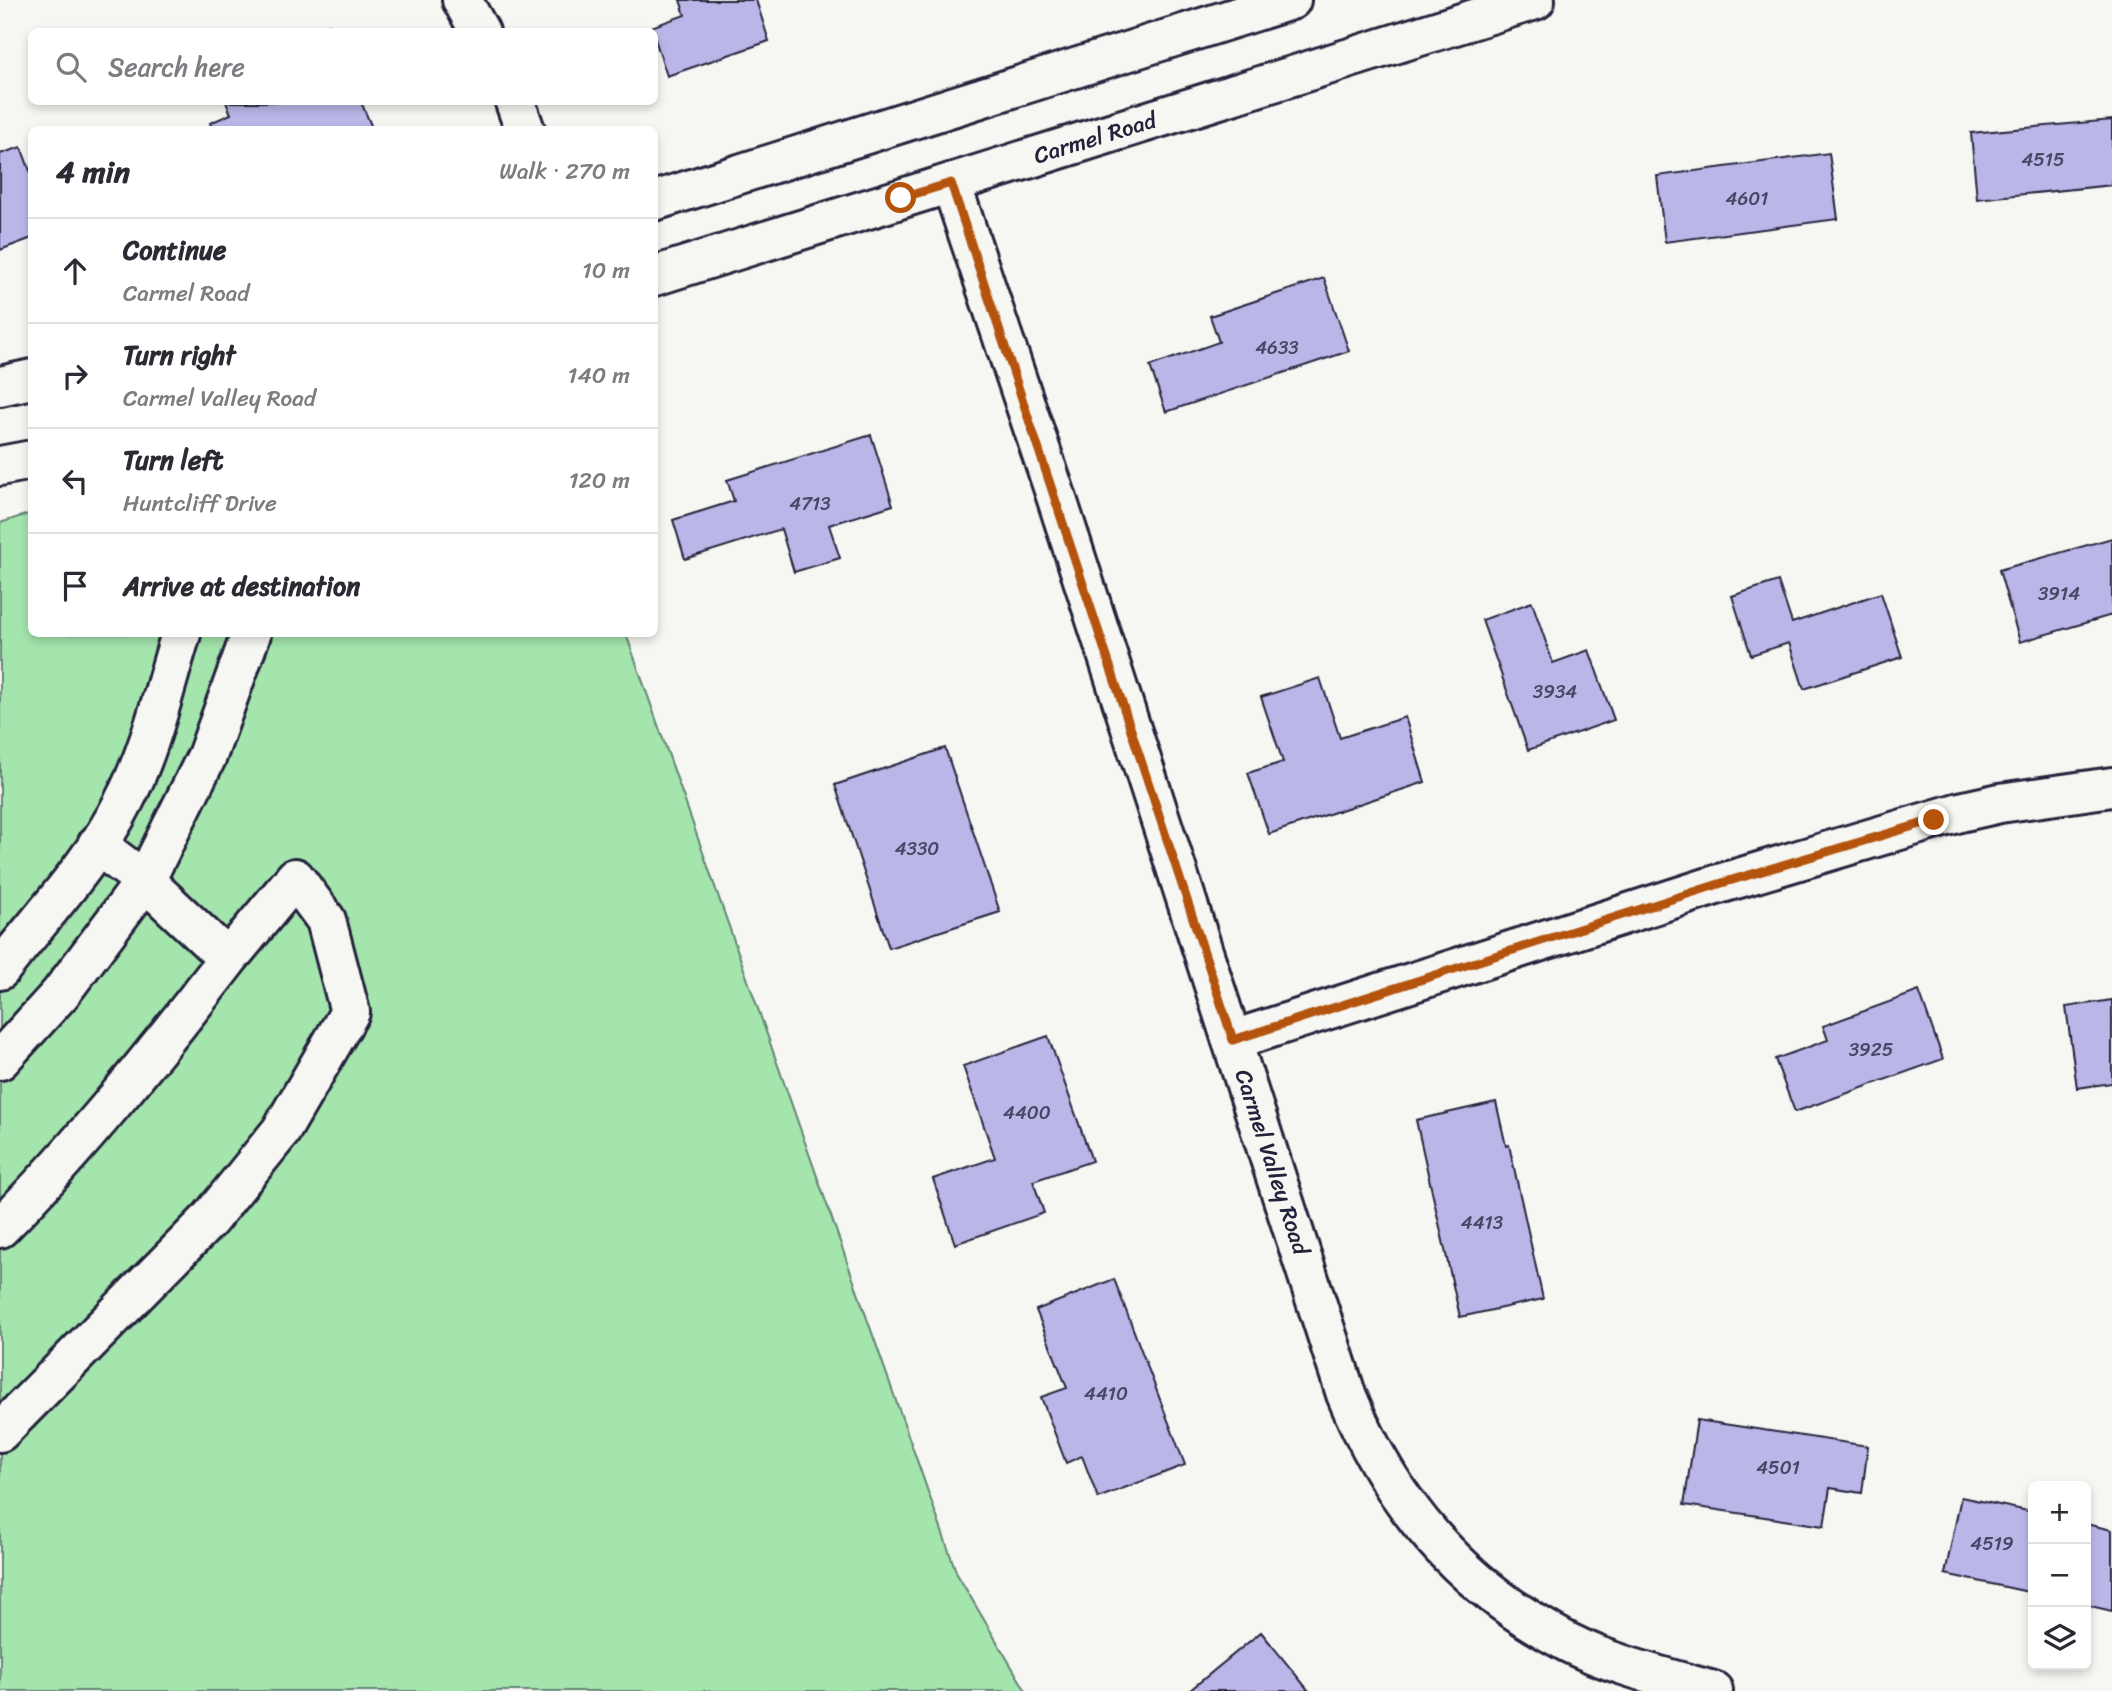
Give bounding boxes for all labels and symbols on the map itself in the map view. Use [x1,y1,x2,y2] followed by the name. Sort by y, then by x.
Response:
[1029,99,1163,176] street label: Carmel Road
[2021,143,2065,176] house number: 4515
[885,182,916,213] route start
[1726,182,1768,215] house number: 4601
[1255,331,1299,364] house number: 4633
[789,487,831,520] house number: 4713
[2038,577,2080,610] house number: 3914
[1533,675,1577,708] house number: 3934
[1918,804,1949,835] route end
[895,832,939,865] house number: 4330
[1849,1033,1894,1066] house number: 3925
[1223,1064,1322,1262] street label: Carmel Valley Road
[1003,1096,1051,1129] house number: 4400
[1461,1206,1504,1239] house number: 4413
[1084,1377,1128,1410] house number: 4410
[1756,1451,1800,1484] house number: 4501
[1970,1527,2014,1560] house number: 4519

